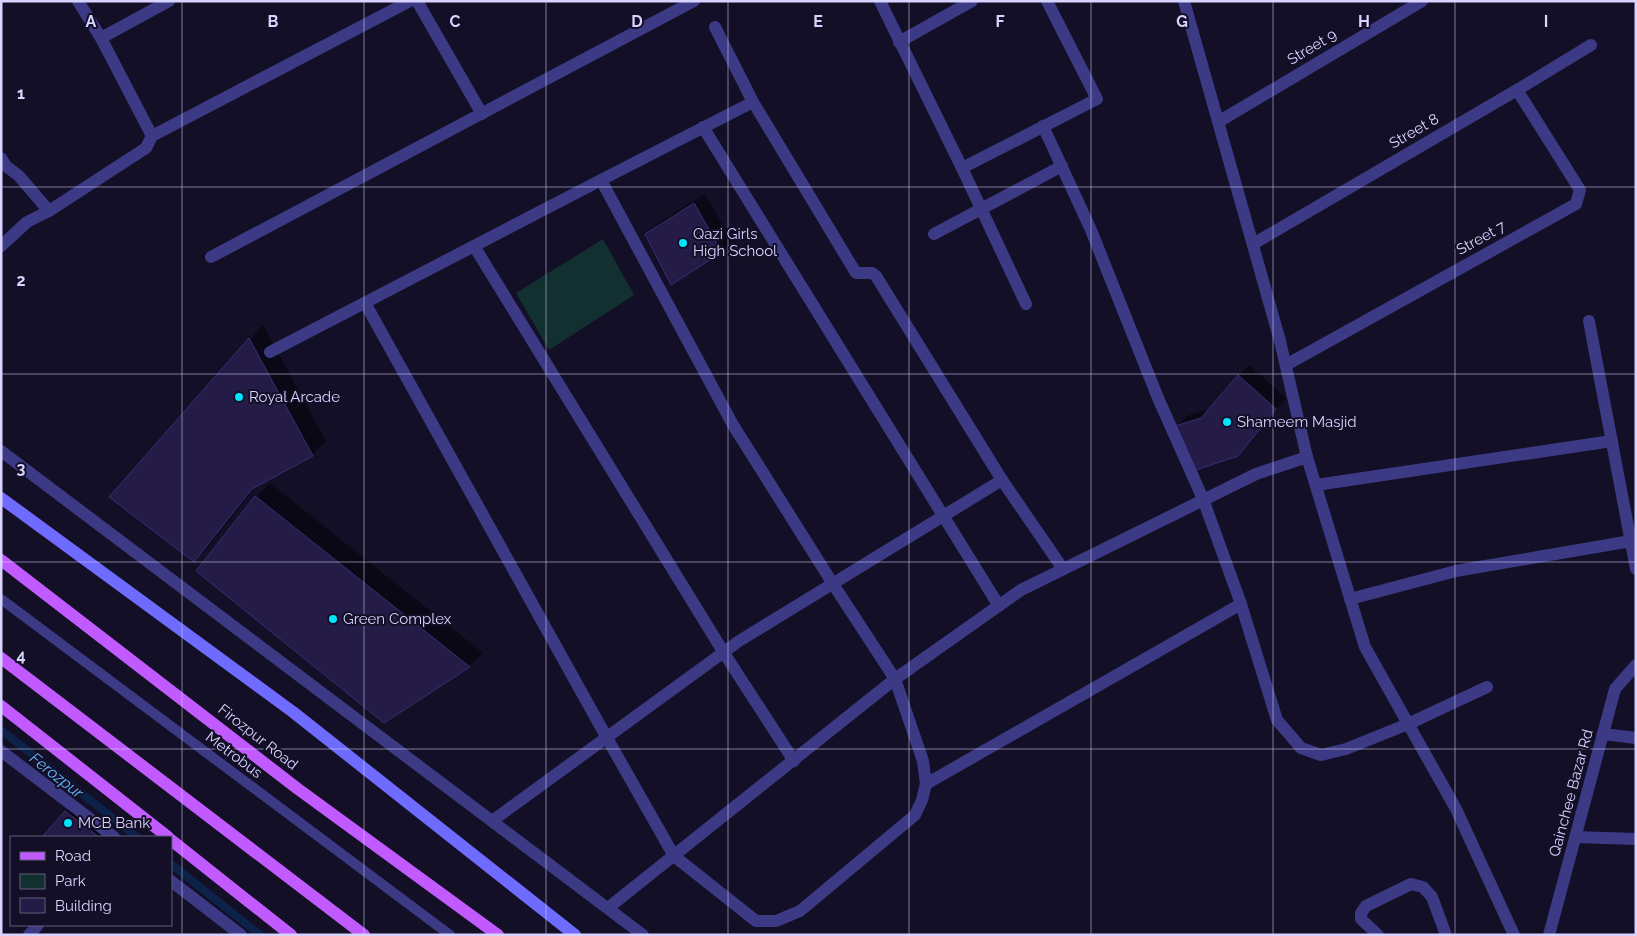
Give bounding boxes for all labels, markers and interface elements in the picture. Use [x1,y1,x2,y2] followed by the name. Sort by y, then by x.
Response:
[86,12,97,31] text: A
[268,12,279,31] text: B
[450,12,461,31] text: C
[631,12,643,31] text: D
[813,12,823,31] text: E
[995,12,1005,31] text: F
[1176,12,1188,31] text: G
[1358,12,1370,31] text: H
[1544,12,1548,31] text: I
[1284,25,1340,69] street label: Street 9
[17,84,25,103] text: 1
[1386,110,1442,152] street label: Street 8
[1453,217,1509,259] street label: Street 7
[693,225,778,260] place label: Qazi Girls High School
[677,237,689,249] marker: Qazi Girls High School
[16,271,26,290] text: 2
[249,388,340,406] place label: Royal Arcade
[233,391,245,403] marker: Royal Arcade
[1237,413,1357,431] place label: Shameem Masjid
[1221,416,1233,428] marker: Shameem Masjid
[17,459,26,478] text: 3
[343,610,452,628] place label: Green Complex
[327,613,339,625] marker: Green Complex
[16,646,26,665] text: 4
[215,700,301,774] street label: Firozpur Road
[1545,727,1597,859] street label: Qainchee Bazar Rd
[202,728,266,782] street label: Metrobus
[26,749,88,803] water label: Ferozpur
[78,814,150,832] place label: MCB Bank
[62,817,74,829] marker: MCB Bank
[10,836,172,926] legend
[55,847,91,865] text: Road
[55,872,86,890] text: Park
[55,897,112,915] text: Building

